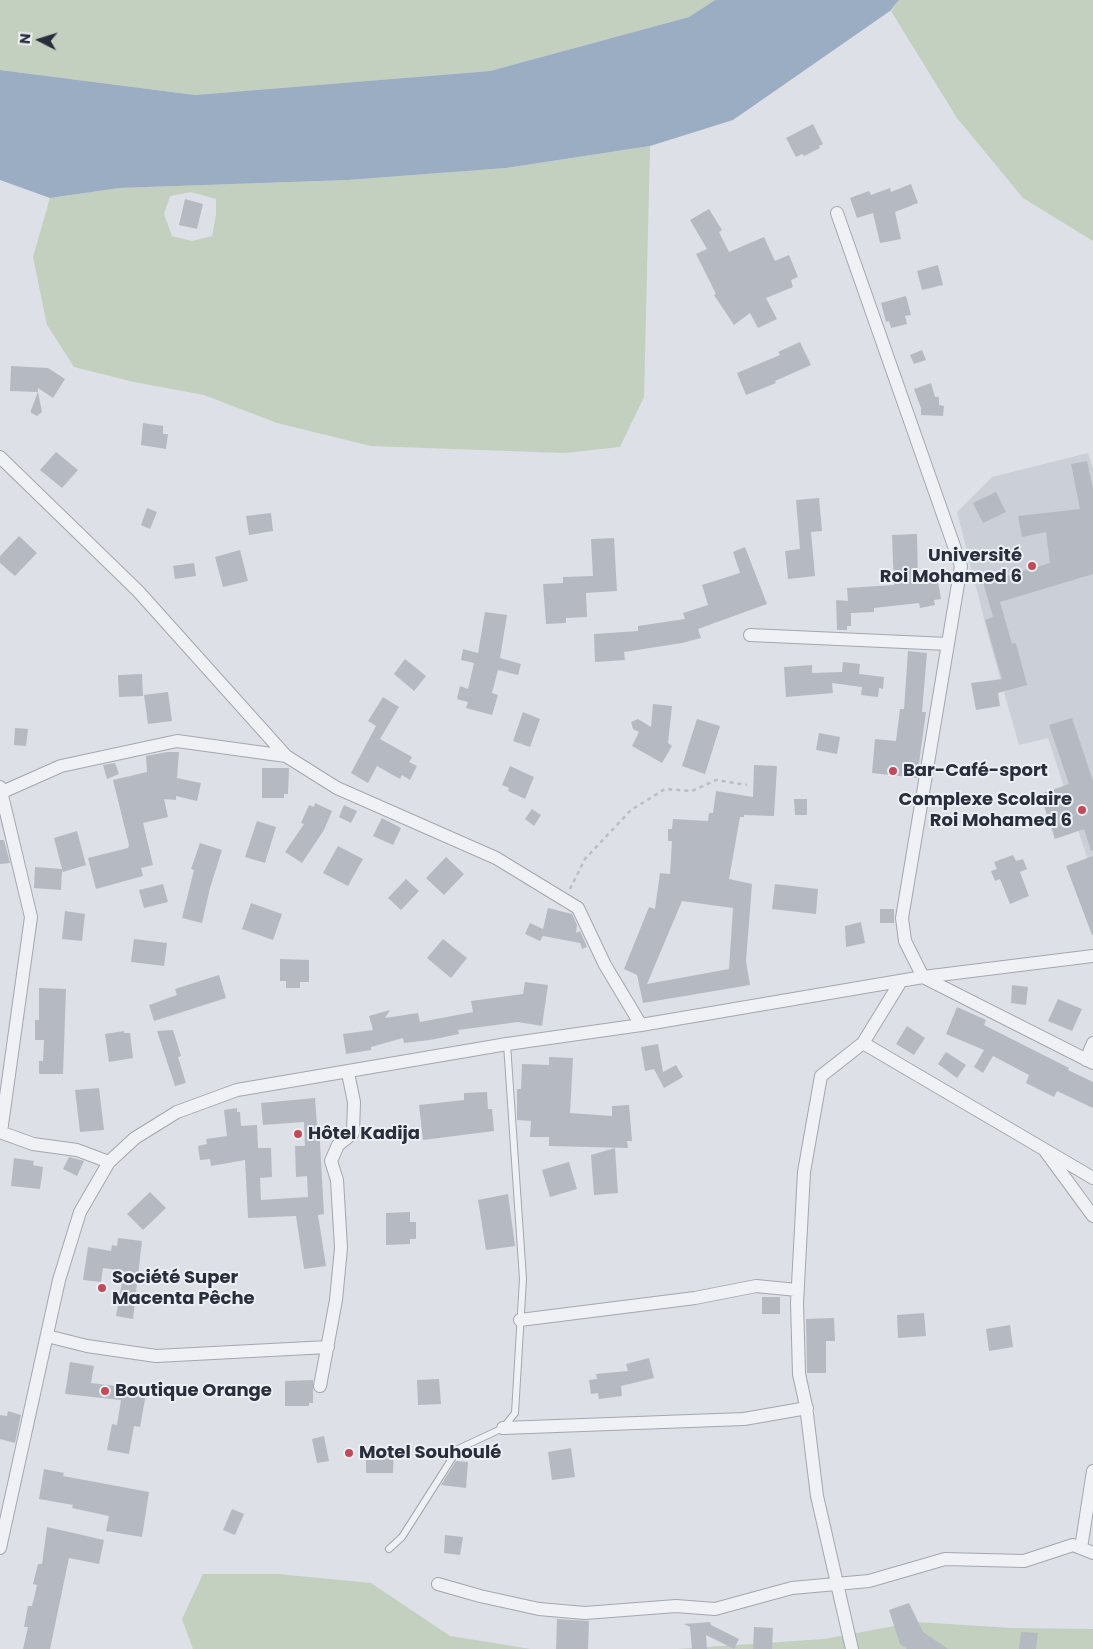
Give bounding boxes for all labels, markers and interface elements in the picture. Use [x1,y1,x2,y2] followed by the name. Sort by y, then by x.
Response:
[15,15,65,65] north arrow
[15,33,35,45] text: N
[880,545,1022,588] place label: Université Roi Mohamed 6
[1026,560,1038,572] marker: Université Roi Mohamed 6
[903,760,1048,782] place label: Bar-Café-sport
[887,765,899,777] marker: Bar-Café-sport
[899,789,1072,832] place label: Complexe Scolaire Roi Mohamed 6
[1076,804,1088,816] marker: Complexe Scolaire Roi Mohamed 6
[308,1123,420,1145] place label: Hôtel Kadija
[292,1128,304,1140] marker: Hôtel Kadija
[112,1267,255,1310] place label: Société Super Macenta Pêche
[96,1282,108,1294] marker: Société Super Macenta Pêche
[115,1380,272,1402] place label: Boutique Orange
[99,1385,111,1397] marker: Boutique Orange
[359,1442,501,1464] place label: Motel Souhoulé
[343,1447,355,1459] marker: Motel Souhoulé

